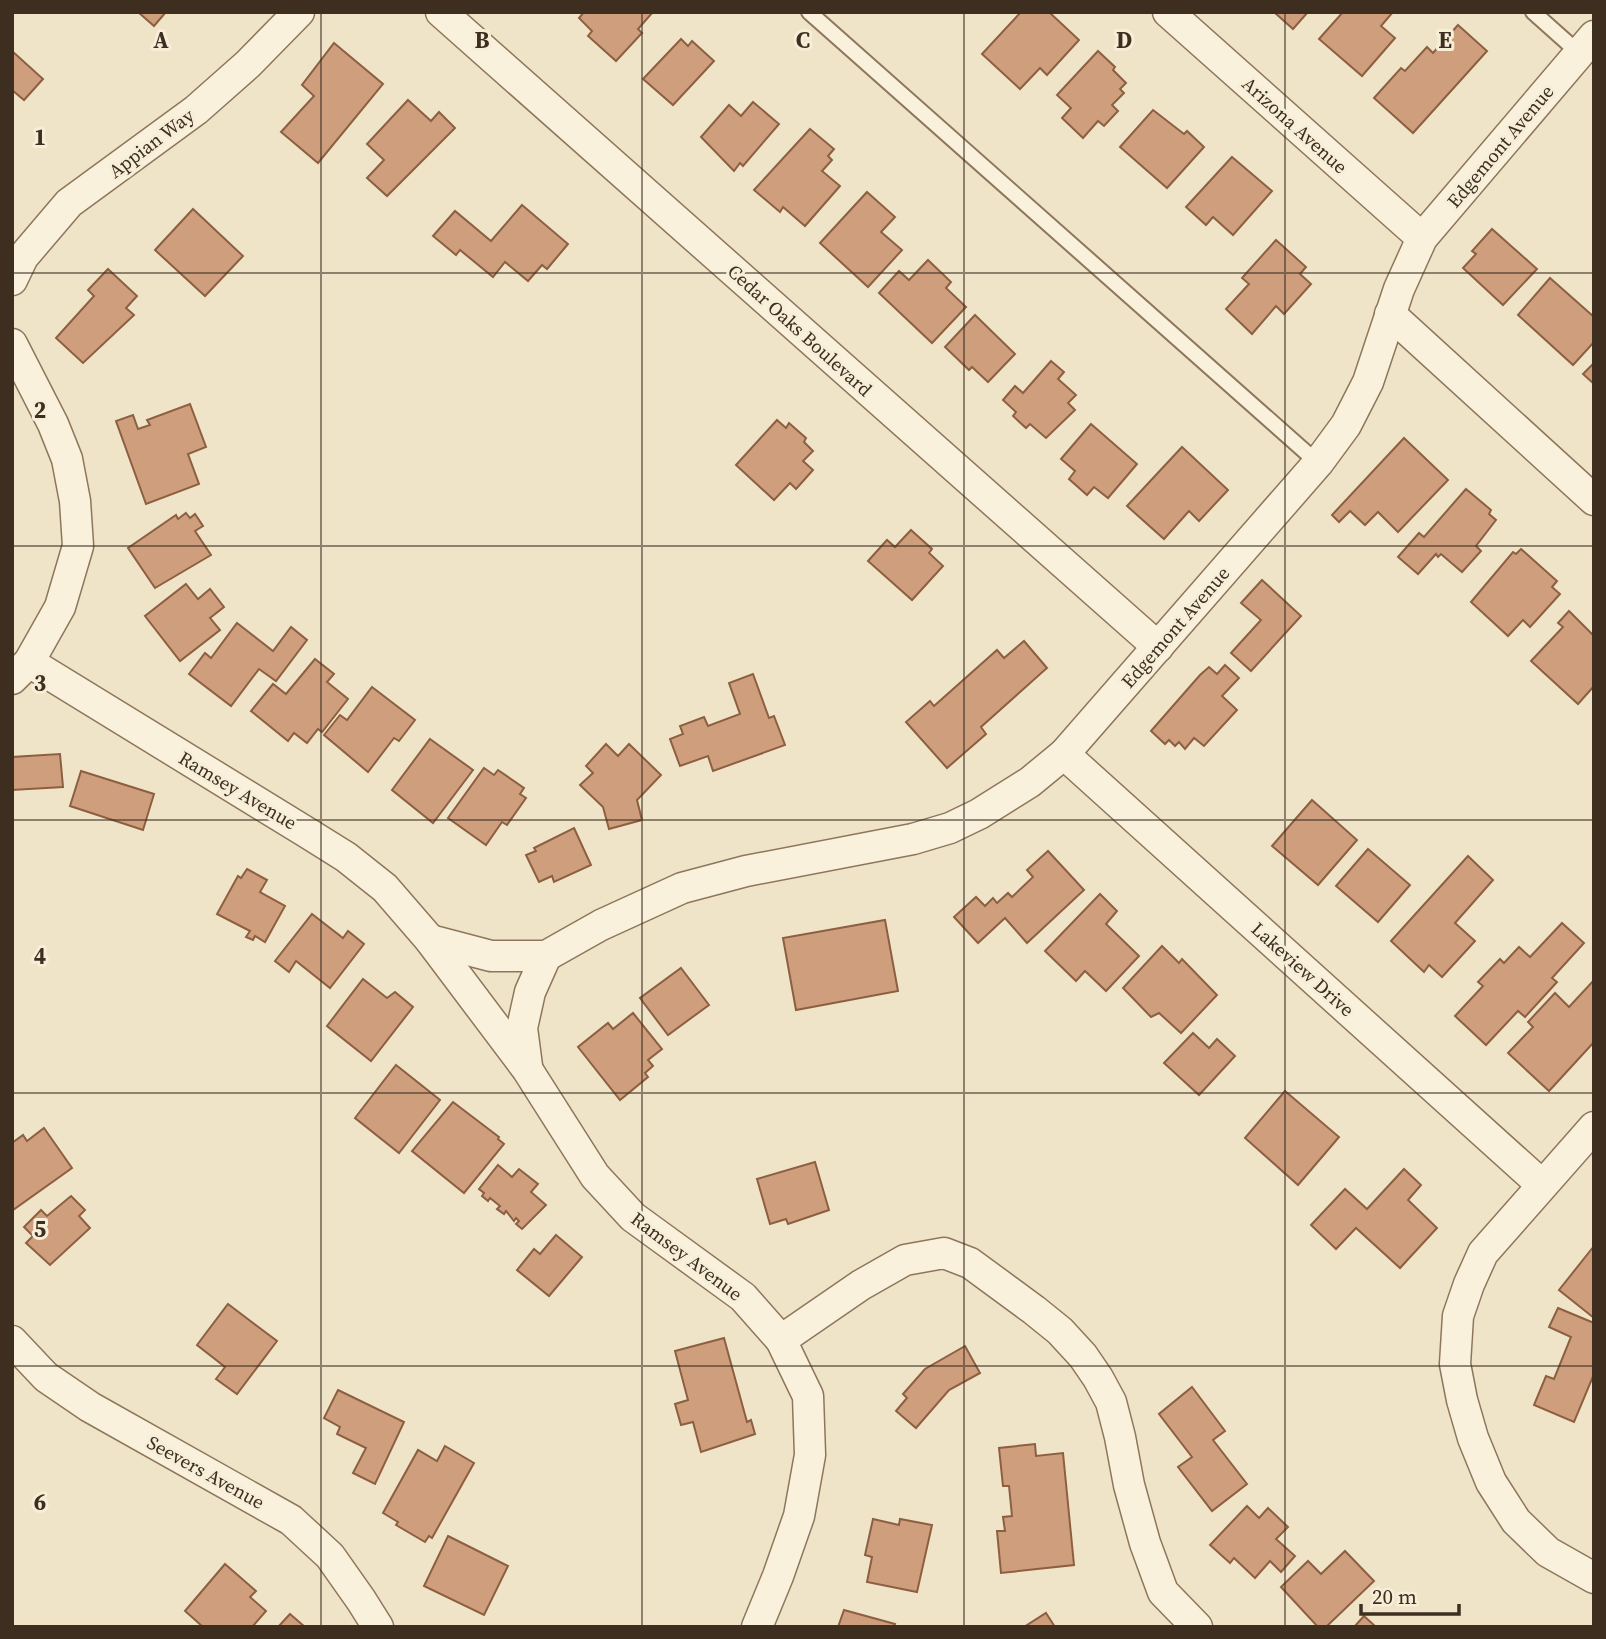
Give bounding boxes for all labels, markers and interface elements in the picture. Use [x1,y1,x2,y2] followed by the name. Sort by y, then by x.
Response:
[153,24,169,56] text: A
[475,24,490,56] text: B
[796,24,810,56] text: C
[1116,24,1132,56] text: D
[1438,24,1452,56] text: E
[1237,71,1353,179] street label: Arizona Avenue
[1441,79,1559,213] street label: Edgemont Avenue
[103,102,199,184] street label: Appian Way
[34,121,46,153] text: 1
[722,258,878,402] street label: Cedar Oaks Boulevard
[34,394,46,426] text: 2
[1115,561,1235,693] street label: Edgemont Avenue
[34,667,46,699] text: 3
[174,745,302,835] street label: Ramsey Avenue
[1246,916,1360,1022] street label: Lakeview Drive
[34,940,46,972] text: 4
[626,1205,748,1307] street label: Ramsey Avenue
[34,1213,46,1245] text: 5
[143,1429,269,1515] street label: Seevers Avenue
[34,1486,46,1518] text: 6
[1361,1572,1459,1616] scale bar
[1372,1582,1417,1611] text: 20 m

